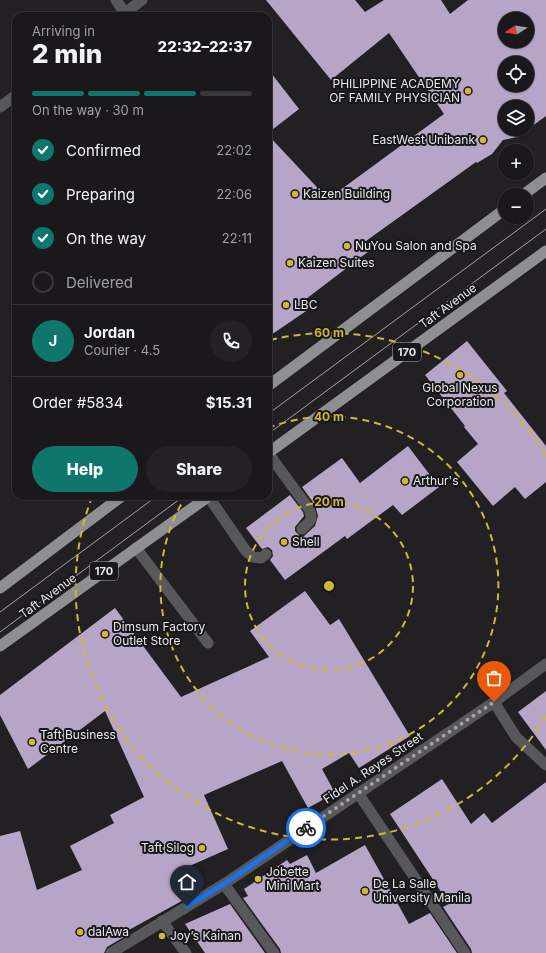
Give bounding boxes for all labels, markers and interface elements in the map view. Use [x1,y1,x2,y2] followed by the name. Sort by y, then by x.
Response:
[498,12,534,48] north arrow
[498,12,534,224] map controls
[32,23,95,39] text: Arriving in
[158,37,252,56] text: 22:32–22:37
[32,38,102,69] text: 2 min
[498,56,534,92] button: locate
[329,76,460,105] place label: PHILIPPINE ACADEMY OF FAMILY PHYSICIAN
[463,86,473,96] marker: PHILIPPINE ACADEMY OF FAMILY PHYSICIAN
[498,100,534,136] button: layers
[32,102,144,118] text: On the way · 30 m
[372,132,475,147] place label: EastWest Unibank
[478,135,488,145] marker: EastWest Unibank
[32,139,54,161] icon: check
[66,141,141,160] text: Confirmed
[216,142,252,158] text: 22:02
[498,144,534,180] button: +
[32,183,54,205] icon: check
[66,185,135,204] text: Preparing
[216,186,252,202] text: 22:06
[303,186,390,201] place label: Kaizen Building
[498,188,534,224] button: −
[290,189,300,199] marker: Kaizen Building
[32,227,54,249] icon: check
[66,229,146,248] text: On the way
[222,230,252,246] text: 22:11
[355,238,477,253] place label: NuYou Salon and Spa
[342,241,352,251] marker: NuYou Salon and Spa
[298,255,374,270] place label: Kaizen Suites
[285,258,295,268] marker: Kaizen Suites
[66,273,133,292] text: Delivered
[416,280,479,331] street label: Taft Avenue
[294,297,318,312] place label: LBC
[281,300,291,310] marker: LBC
[210,320,252,362] button: phone
[84,323,135,342] text: Jordan
[314,325,344,340] text: 60 m
[49,331,57,350] text: J
[84,342,160,358] text: Courier · 4.5
[393,343,421,361] road number: 170
[455,370,465,380] marker: Global Nexus Corporation
[422,380,498,409] place label: Global Nexus Corporation
[32,393,124,412] text: Order #5834
[206,393,252,412] text: $15.31
[314,409,344,424] text: 40 m
[32,446,138,492] button: Help
[146,446,252,492] button: Share
[413,473,459,488] place label: Arthur's
[400,476,410,486] marker: Arthur's
[314,494,344,509] text: 20 m
[292,534,320,549] place label: Shell
[279,537,289,547] marker: Shell
[90,562,118,580] road number: 170
[16,570,79,621] street label: Taft Avenue
[322,579,336,593] centre of rings
[113,619,205,648] place label: Dimsum Factory Outlet Store
[100,629,110,639] marker: Dimsum Factory Outlet Store
[477,661,511,702] pin
[483,667,505,689] icon: bag
[40,727,116,756] place label: Taft Business Centre
[320,729,426,807] street label: Fidel A. Reyes Street
[27,737,37,747] marker: Taft Business Centre
[286,808,326,848] courier
[295,817,317,839] icon: bike
[141,840,194,855] place label: Taft Silog
[197,843,207,853] marker: Taft Silog
[266,864,319,893] place label: Jobette Mini Mart
[170,865,204,906] pin
[176,871,198,893] icon: home
[253,874,263,884] marker: Jobette Mini Mart
[373,876,471,905] place label: De La Salle University Manila
[360,886,370,896] marker: De La Salle University Manila
[88,924,129,939] place label: dalAwa
[75,927,85,937] marker: dalAwa
[170,928,241,943] place label: Joy’s Kainan
[157,931,167,941] marker: Joy’s Kainan

